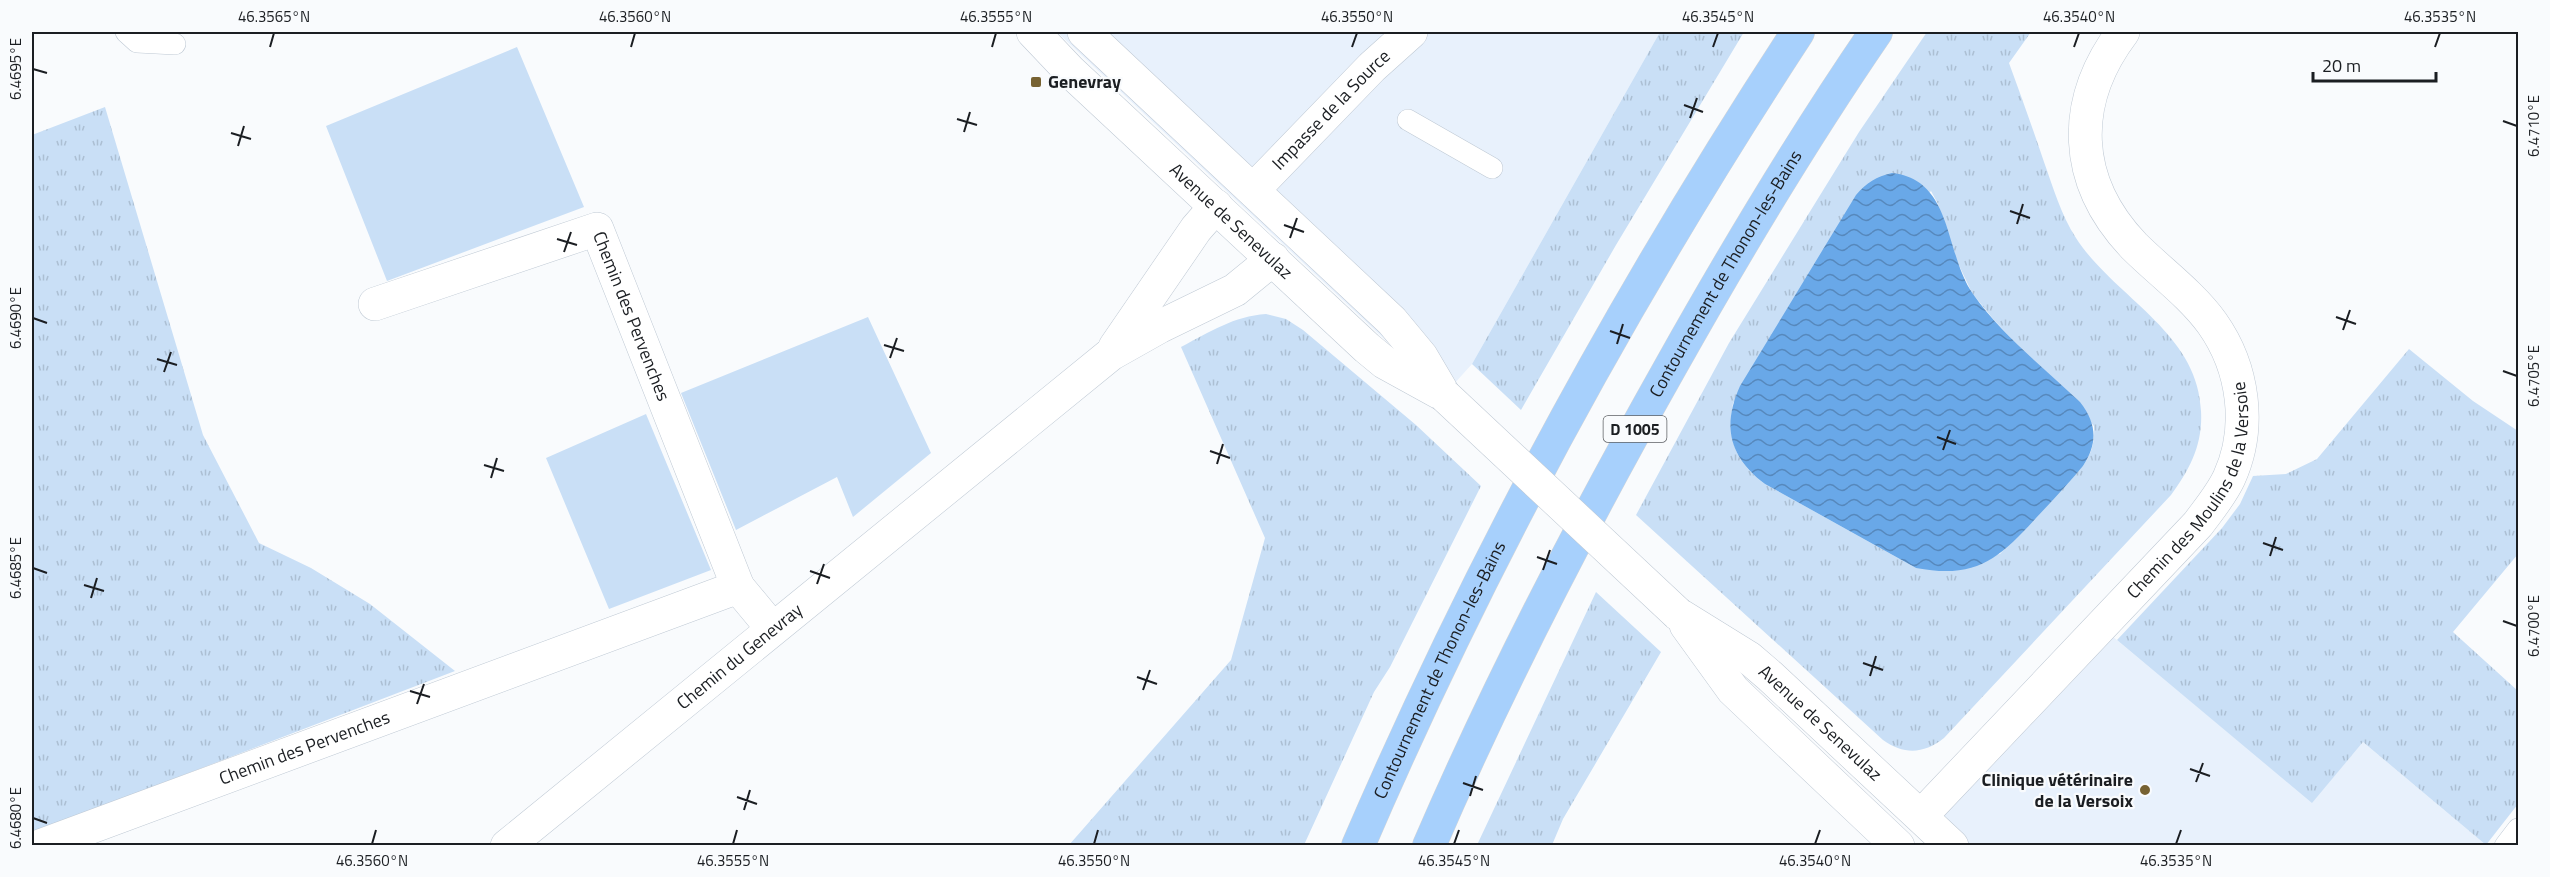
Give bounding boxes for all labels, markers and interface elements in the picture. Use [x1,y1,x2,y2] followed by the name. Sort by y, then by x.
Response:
[238,5,310,28] text: 46.3565°N
[599,5,671,28] text: 46.3560°N
[960,5,1032,28] text: 46.3555°N
[1321,5,1393,28] text: 46.3550°N
[1682,5,1754,28] text: 46.3545°N
[2043,5,2115,28] text: 46.3540°N
[2404,5,2476,28] text: 46.3535°N
[4,38,27,100] text: 6.4695°E
[1265,43,1396,176] street label: Impasse de la Source
[2313,45,2436,83] scale bar
[2322,52,2361,79] text: 20 m
[1048,68,1121,95] place label: Genevray
[1029,75,1043,89] marker: Genevray
[2522,95,2545,157] text: 6.4710°E
[1642,145,1808,402] street label: Contournement de Thonon-les-Bains
[1164,156,1299,285] street label: Avenue de Senevulaz
[586,227,677,405] street label: Chemin des Pervenches
[4,287,27,349] text: 6.4690°E
[2522,345,2545,407] text: 6.4705°E
[2120,379,2255,605] street label: Chemin des Moulins de la Versoie
[1604,416,1666,442] road number: D 1005
[1366,536,1512,803] street label: Contournement de Thonon-les-Bains
[4,537,27,599] text: 6.4685°E
[2522,595,2545,657] text: 6.4700°E
[670,596,808,716] street label: Chemin du Genevray
[1753,658,1888,787] street label: Avenue de Senevulaz
[215,703,393,791] street label: Chemin des Pervenches
[1981,766,2133,814] place label: Clinique vétérinaire de la Versoix
[2138,783,2152,797] marker: Clinique vétérinaire de la Versoix
[4,787,27,849] text: 6.4680°E
[336,849,408,872] text: 46.3560°N
[697,849,769,872] text: 46.3555°N
[1058,849,1130,872] text: 46.3550°N
[1418,849,1490,872] text: 46.3545°N
[1779,849,1851,872] text: 46.3540°N
[2140,849,2212,872] text: 46.3535°N

